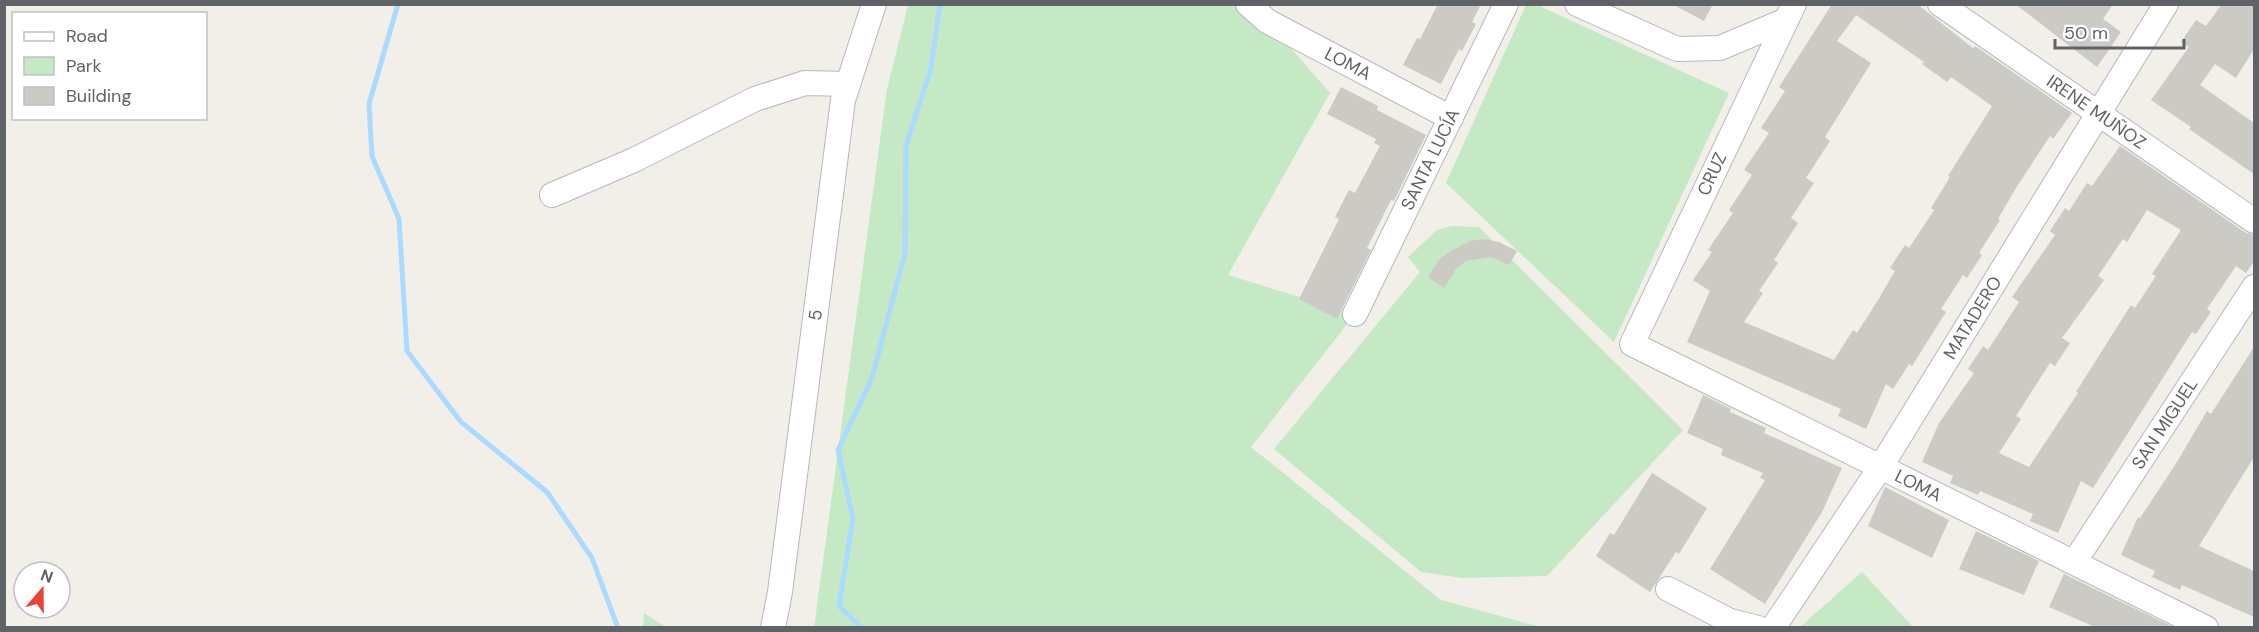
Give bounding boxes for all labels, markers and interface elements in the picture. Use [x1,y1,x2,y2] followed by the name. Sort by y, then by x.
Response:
[12,12,207,120] legend
[2055,12,2184,50] scale bar
[2064,21,2108,45] text: 50 m
[66,24,108,48] text: Road
[1321,42,1375,86] street label: LOMA
[66,54,102,78] text: Park
[2042,69,2151,155] street label: IRENE MUÑOZ
[66,84,131,108] text: Building
[1395,105,1465,214] street label: SANTA LUCÍA
[1692,148,1732,200] street label: CRUZ
[1938,272,2007,364] street label: MATADERO
[803,308,828,322] street label: 5
[2126,374,2203,474] street label: SAN MIGUEL
[1891,464,1946,507] street label: LOMA
[12,560,72,620] north arrow
[38,565,56,588] text: N

